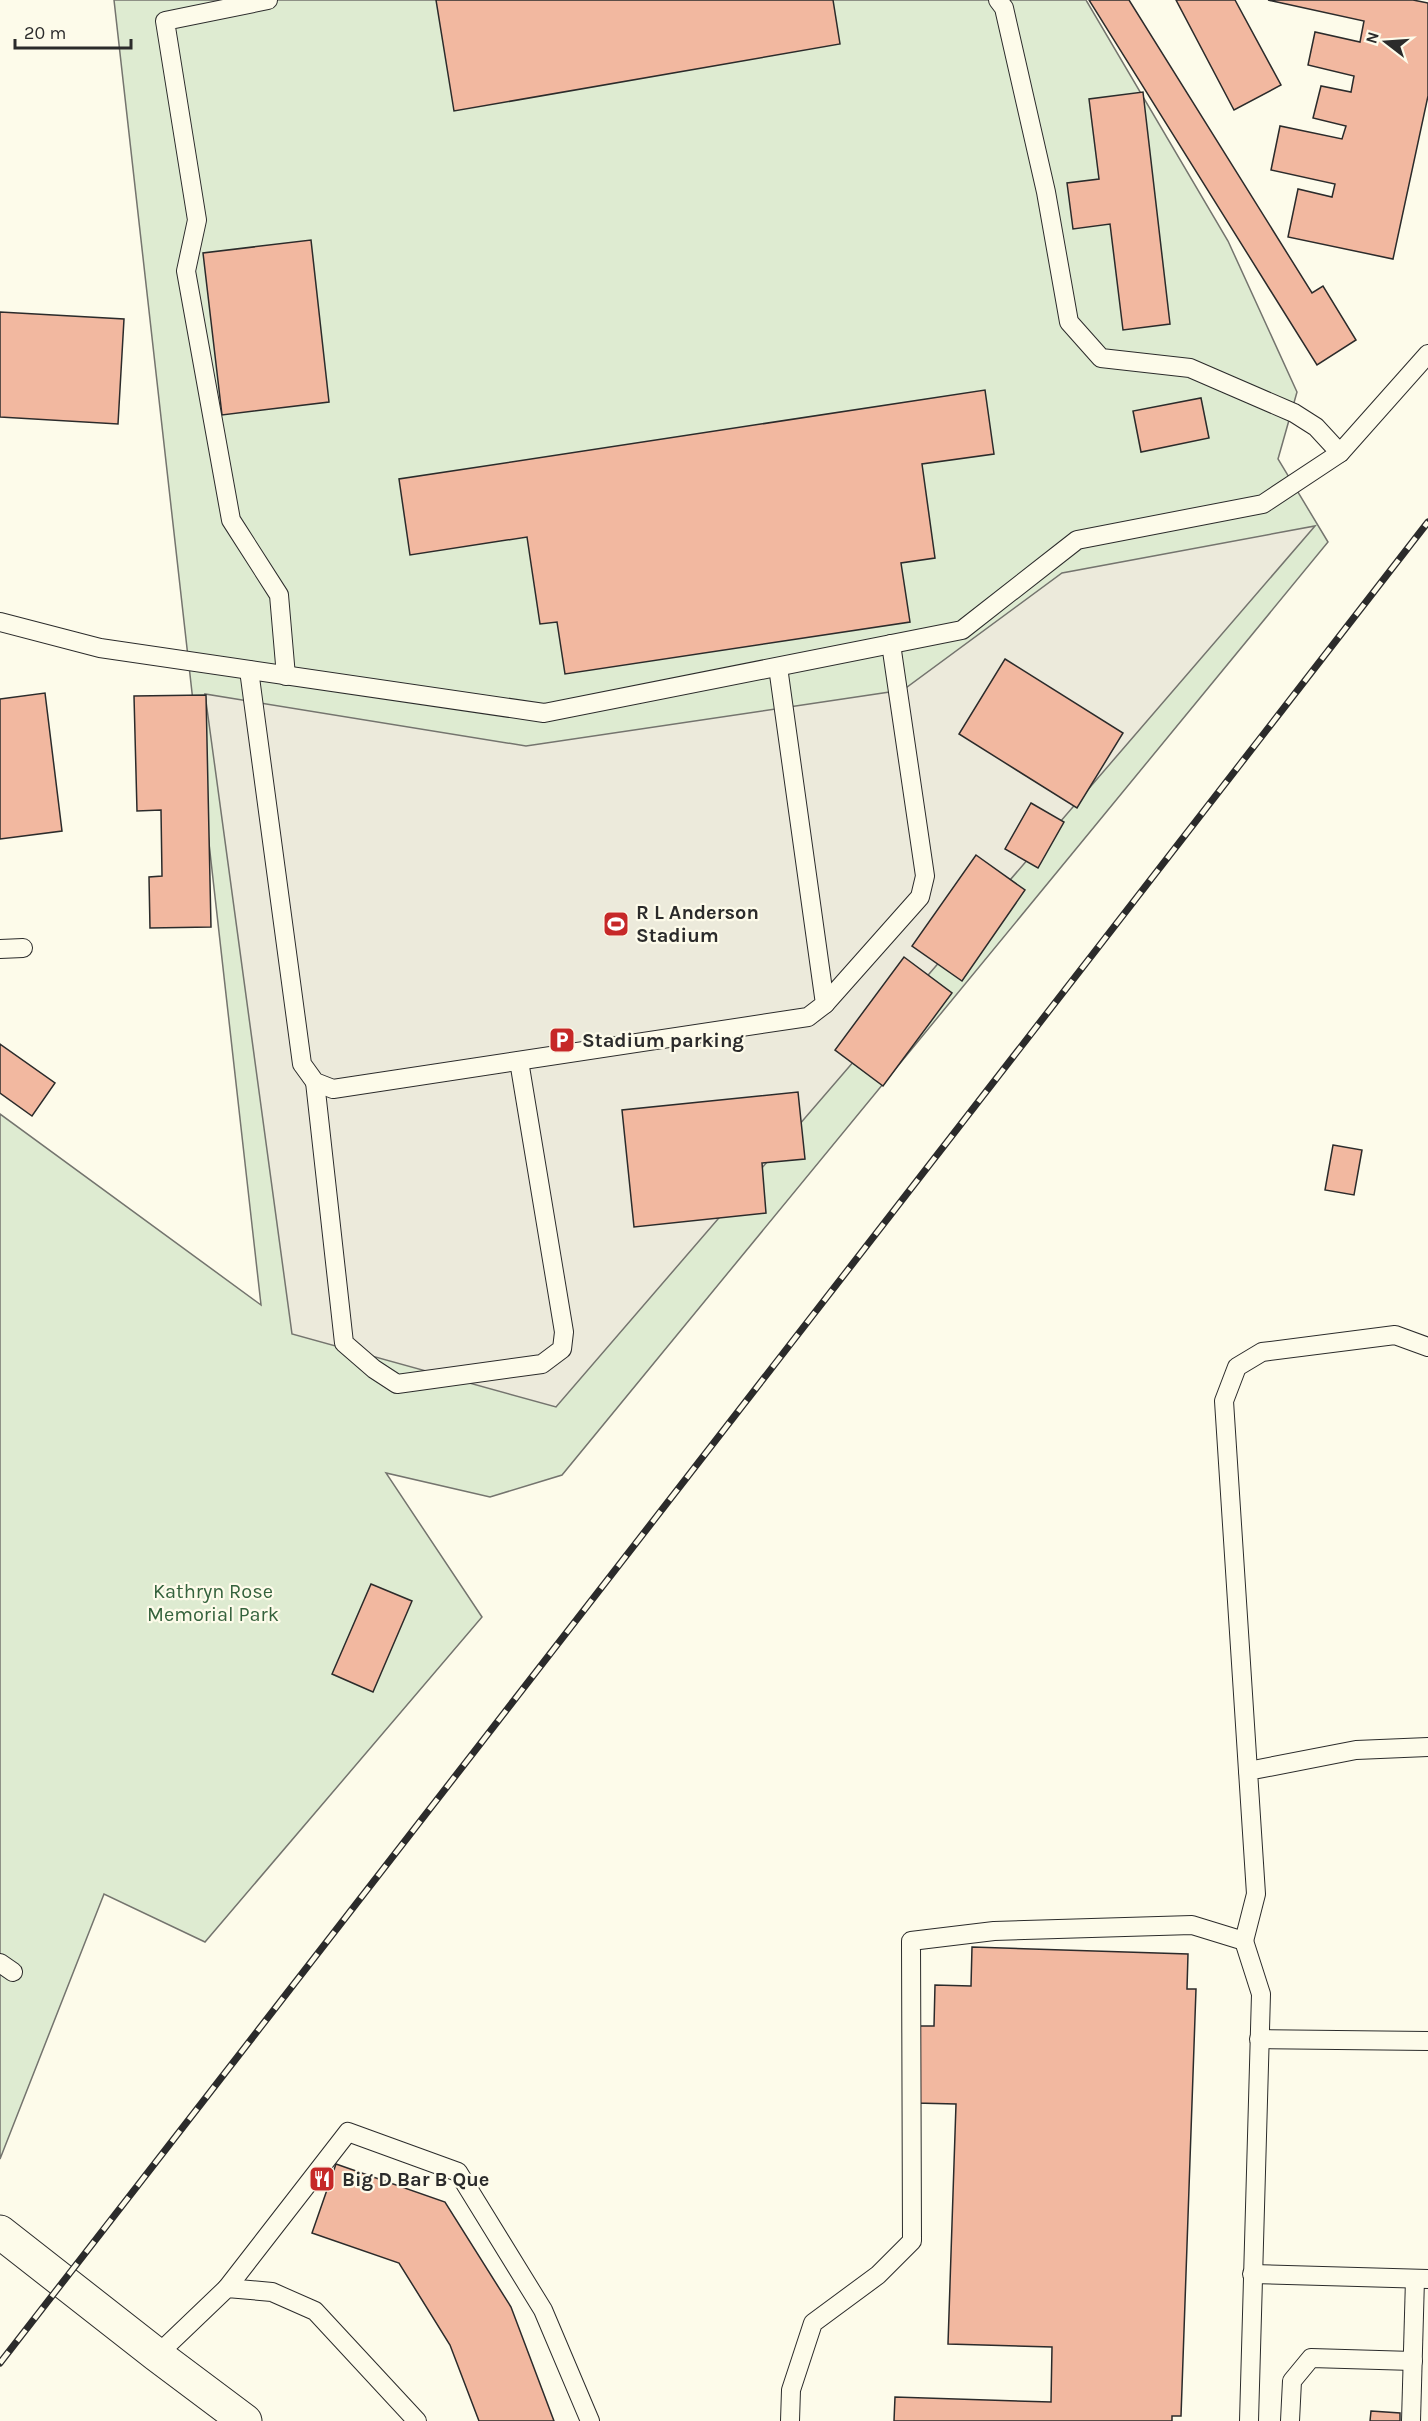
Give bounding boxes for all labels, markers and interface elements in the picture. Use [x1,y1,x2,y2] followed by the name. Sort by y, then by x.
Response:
[15,12,130,50] scale bar
[1356,12,1416,72] north arrow
[24,22,66,44] text: 20 m
[1361,29,1383,46] text: N
[636,901,759,947] place label: R L Anderson Stadium
[601,909,631,939] sports icon: R L Anderson Stadium
[547,1025,577,1055] parking icon: Stadium parking
[582,1029,744,1052] place label: Stadium parking
[147,1580,279,1626] park label: Kathryn Rose Memorial Park
[307,2164,337,2194] restaurant icon: Big D Bar B Que
[342,2168,489,2191] place label: Big D Bar B Que

